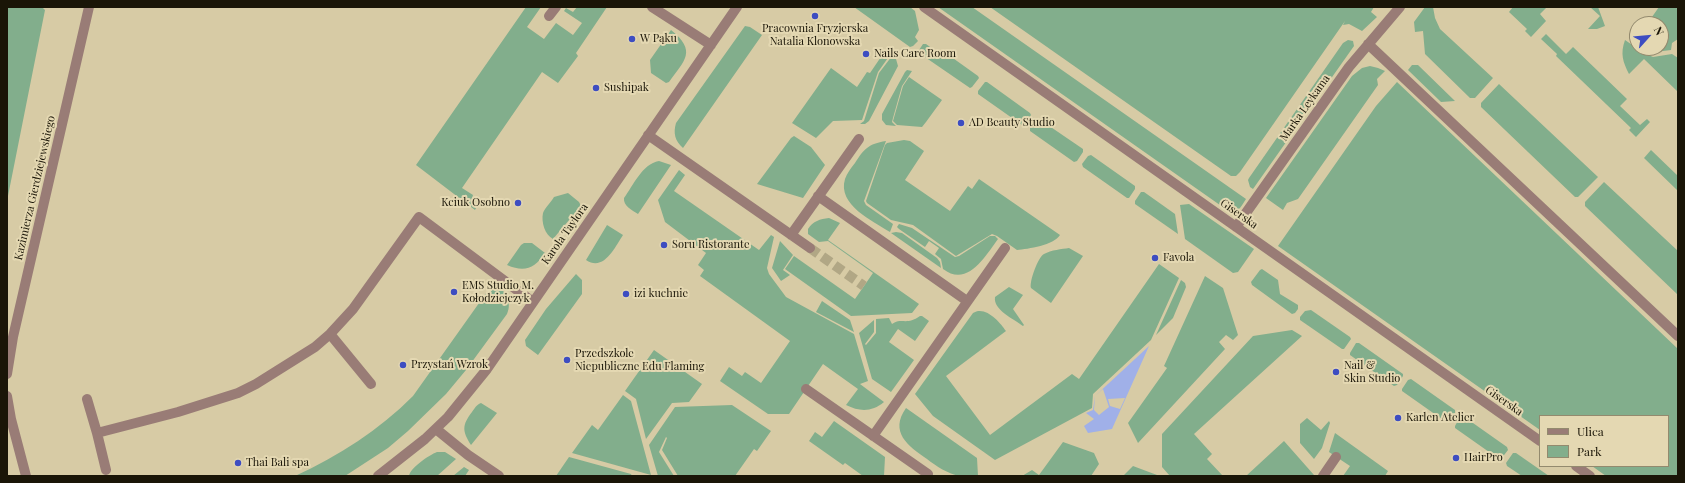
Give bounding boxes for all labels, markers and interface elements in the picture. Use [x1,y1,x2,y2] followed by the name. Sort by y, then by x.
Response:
[810,11,820,21] marker: Pracownia Fryzjerska Natalia Klonowska
[1629,16,1669,56] north arrow
[762,22,868,48] place label: Pracownia Fryzjerska Natalia Klonowska
[1651,24,1668,38] text: N
[640,32,677,46] place label: W Pąku
[627,34,637,44] marker: W Pąku
[874,47,956,61] place label: Nails Care Room
[861,49,871,59] marker: Nails Care Room
[1277,72,1333,144] street label: Marka Leykama
[604,81,649,95] place label: Sushipak
[591,83,601,93] marker: Sushipak
[12,114,58,262] street label: Kazimierza Gierdziejewskiego
[969,116,1055,130] place label: AD Beauty Studio
[956,118,966,128] marker: AD Beauty Studio
[441,196,510,210] place label: Kciuk Osobno
[1218,196,1260,232] street label: Giserska
[513,198,523,208] marker: Kciuk Osobno
[539,201,591,267] street label: Karola Taylora
[672,238,750,252] place label: Soru Ristorante
[659,240,669,250] marker: Soru Ristorante
[1163,251,1194,265] place label: Favola
[1150,253,1160,263] marker: Favola
[462,279,534,305] place label: EMS Studio M. Kołodziejczyk
[449,287,459,297] marker: EMS Studio M. Kołodziejczyk
[634,287,688,301] place label: izi kuchnie
[621,289,631,299] marker: izi kuchnie
[575,347,704,373] place label: Przedszkole Niepubliczne Edu Flaming
[562,355,572,365] marker: Przedszkole Niepubliczne Edu Flaming
[411,358,488,372] place label: Przystań Wzrok
[1344,359,1400,385] place label: Nail & Skin Studio
[398,360,408,370] marker: Przystań Wzrok
[1331,367,1341,377] marker: Nail & Skin Studio
[1483,383,1525,419] street label: Giserska
[1406,411,1474,425] place label: Karlen Atelier
[1393,413,1403,423] marker: Karlen Atelier
[1539,415,1669,467] legend
[1577,423,1604,439] text: Ulica
[1577,443,1602,459] text: Park
[1464,451,1503,465] place label: HairPro
[1451,453,1461,463] marker: HairPro
[246,456,309,470] place label: Thai Bali spa
[233,458,243,468] marker: Thai Bali spa

